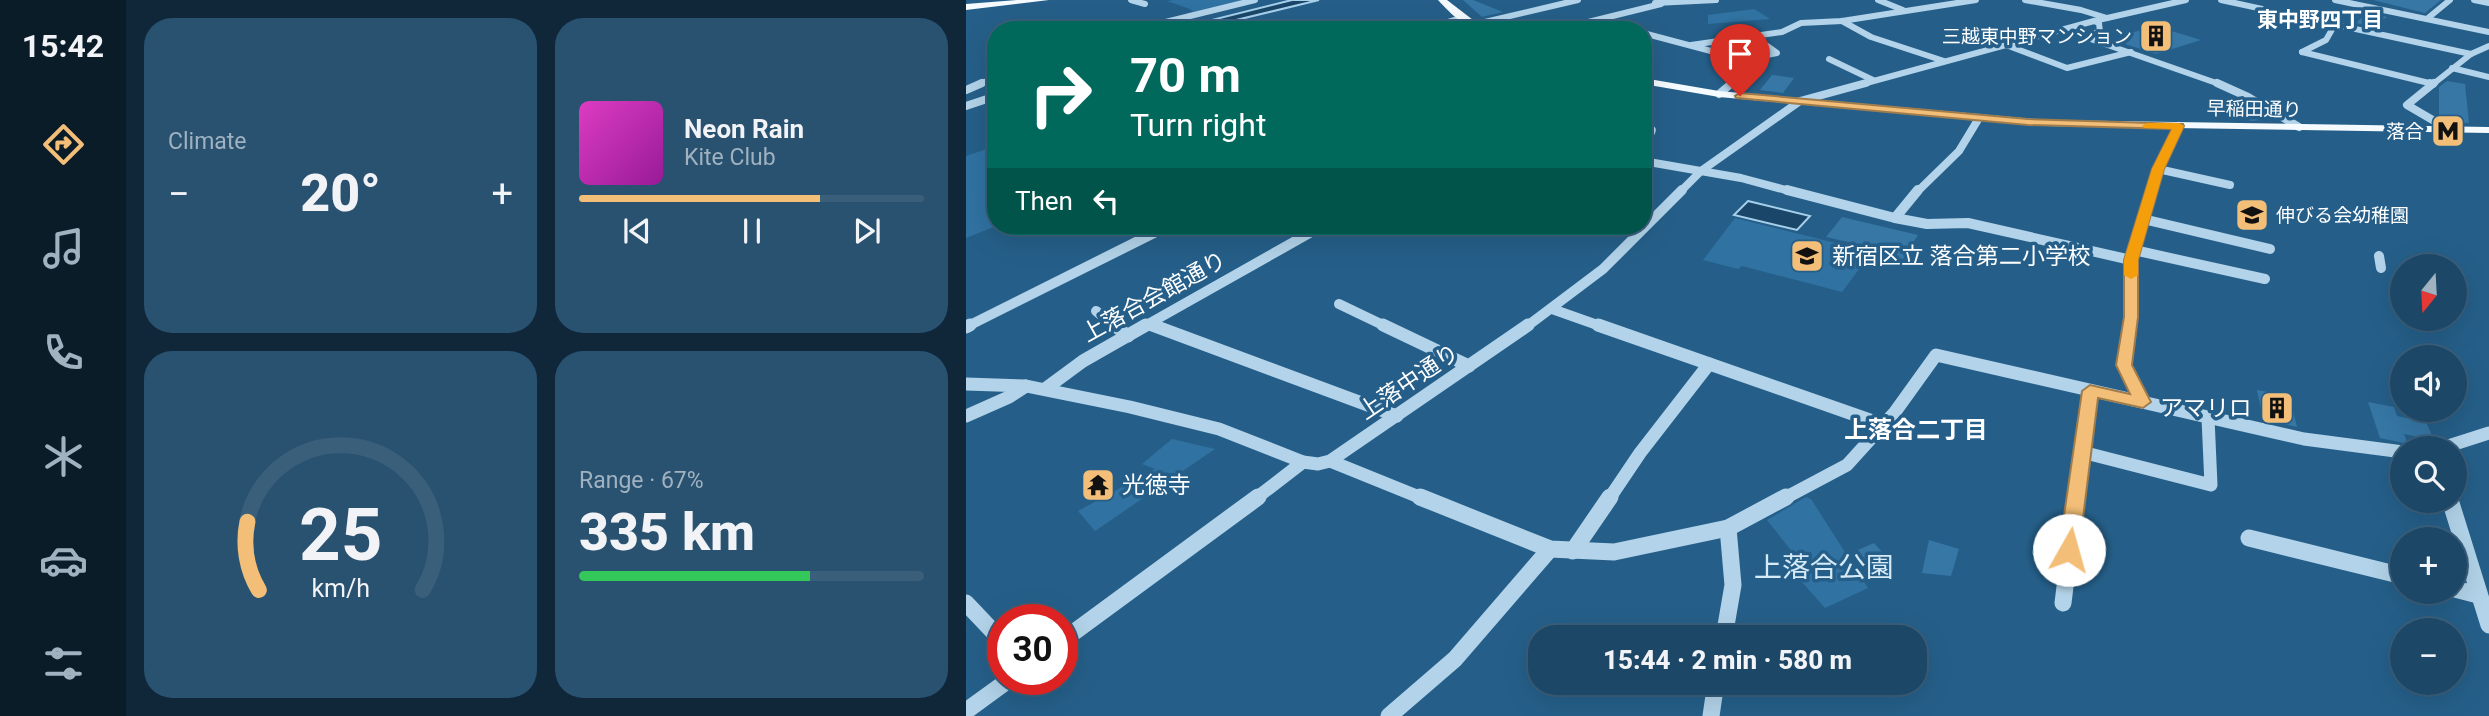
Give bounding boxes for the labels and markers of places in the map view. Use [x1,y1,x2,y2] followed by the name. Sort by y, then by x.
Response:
[2137,17,2175,55] building icon: 三越東中野マンション
[1710,24,1770,96] pin
[1942,25,2132,48] place label: 三越東中野マンション
[2429,112,2467,150] metro station icon: 落合
[2386,120,2424,143] place label: 落合
[2233,196,2271,234] school or university icon: 伸びる会幼稚園
[2276,204,2409,227] place label: 伸びる会幼稚園
[1788,237,1826,275] school or university icon: 新宿区立 落合第二小学校
[1832,243,2091,270] place label: 新宿区立 落合第二小学校
[2258,389,2296,427] building icon: アマリロ
[2160,395,2252,422] place label: アマリロ
[1079,466,1117,504] temple icon: 光徳寺
[1122,472,1191,499] place label: 光徳寺

